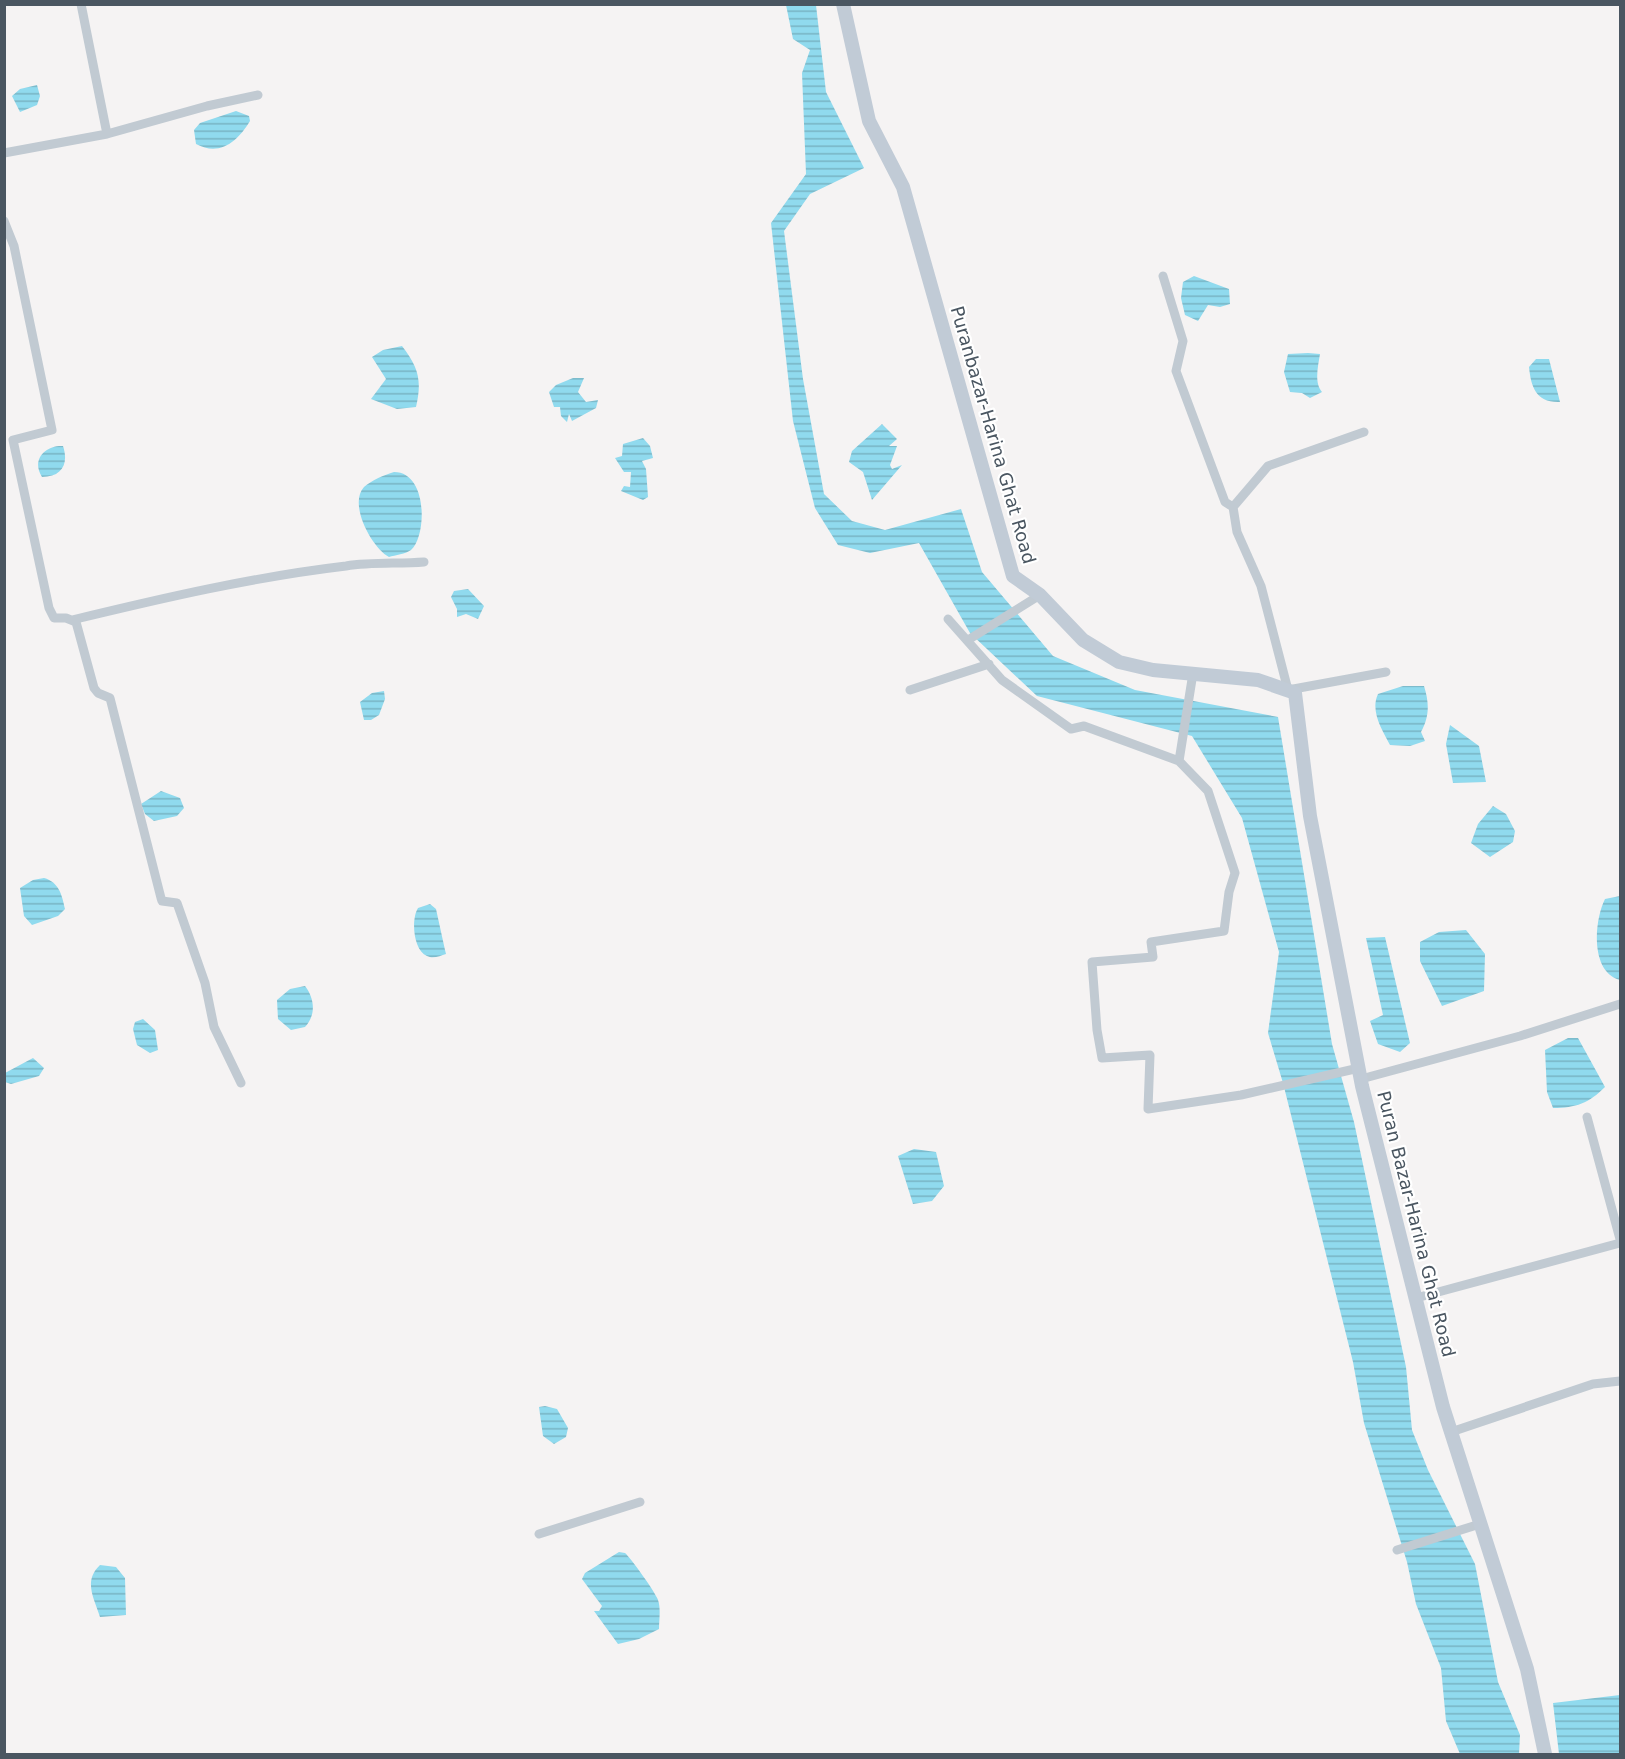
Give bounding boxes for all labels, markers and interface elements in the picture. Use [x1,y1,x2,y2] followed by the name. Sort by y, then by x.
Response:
[947,304,1040,566] street label: Puranbazar-Harina Ghat Road
[1373,1089,1460,1359] street label: Puran Bazar-Harina Ghat Road

